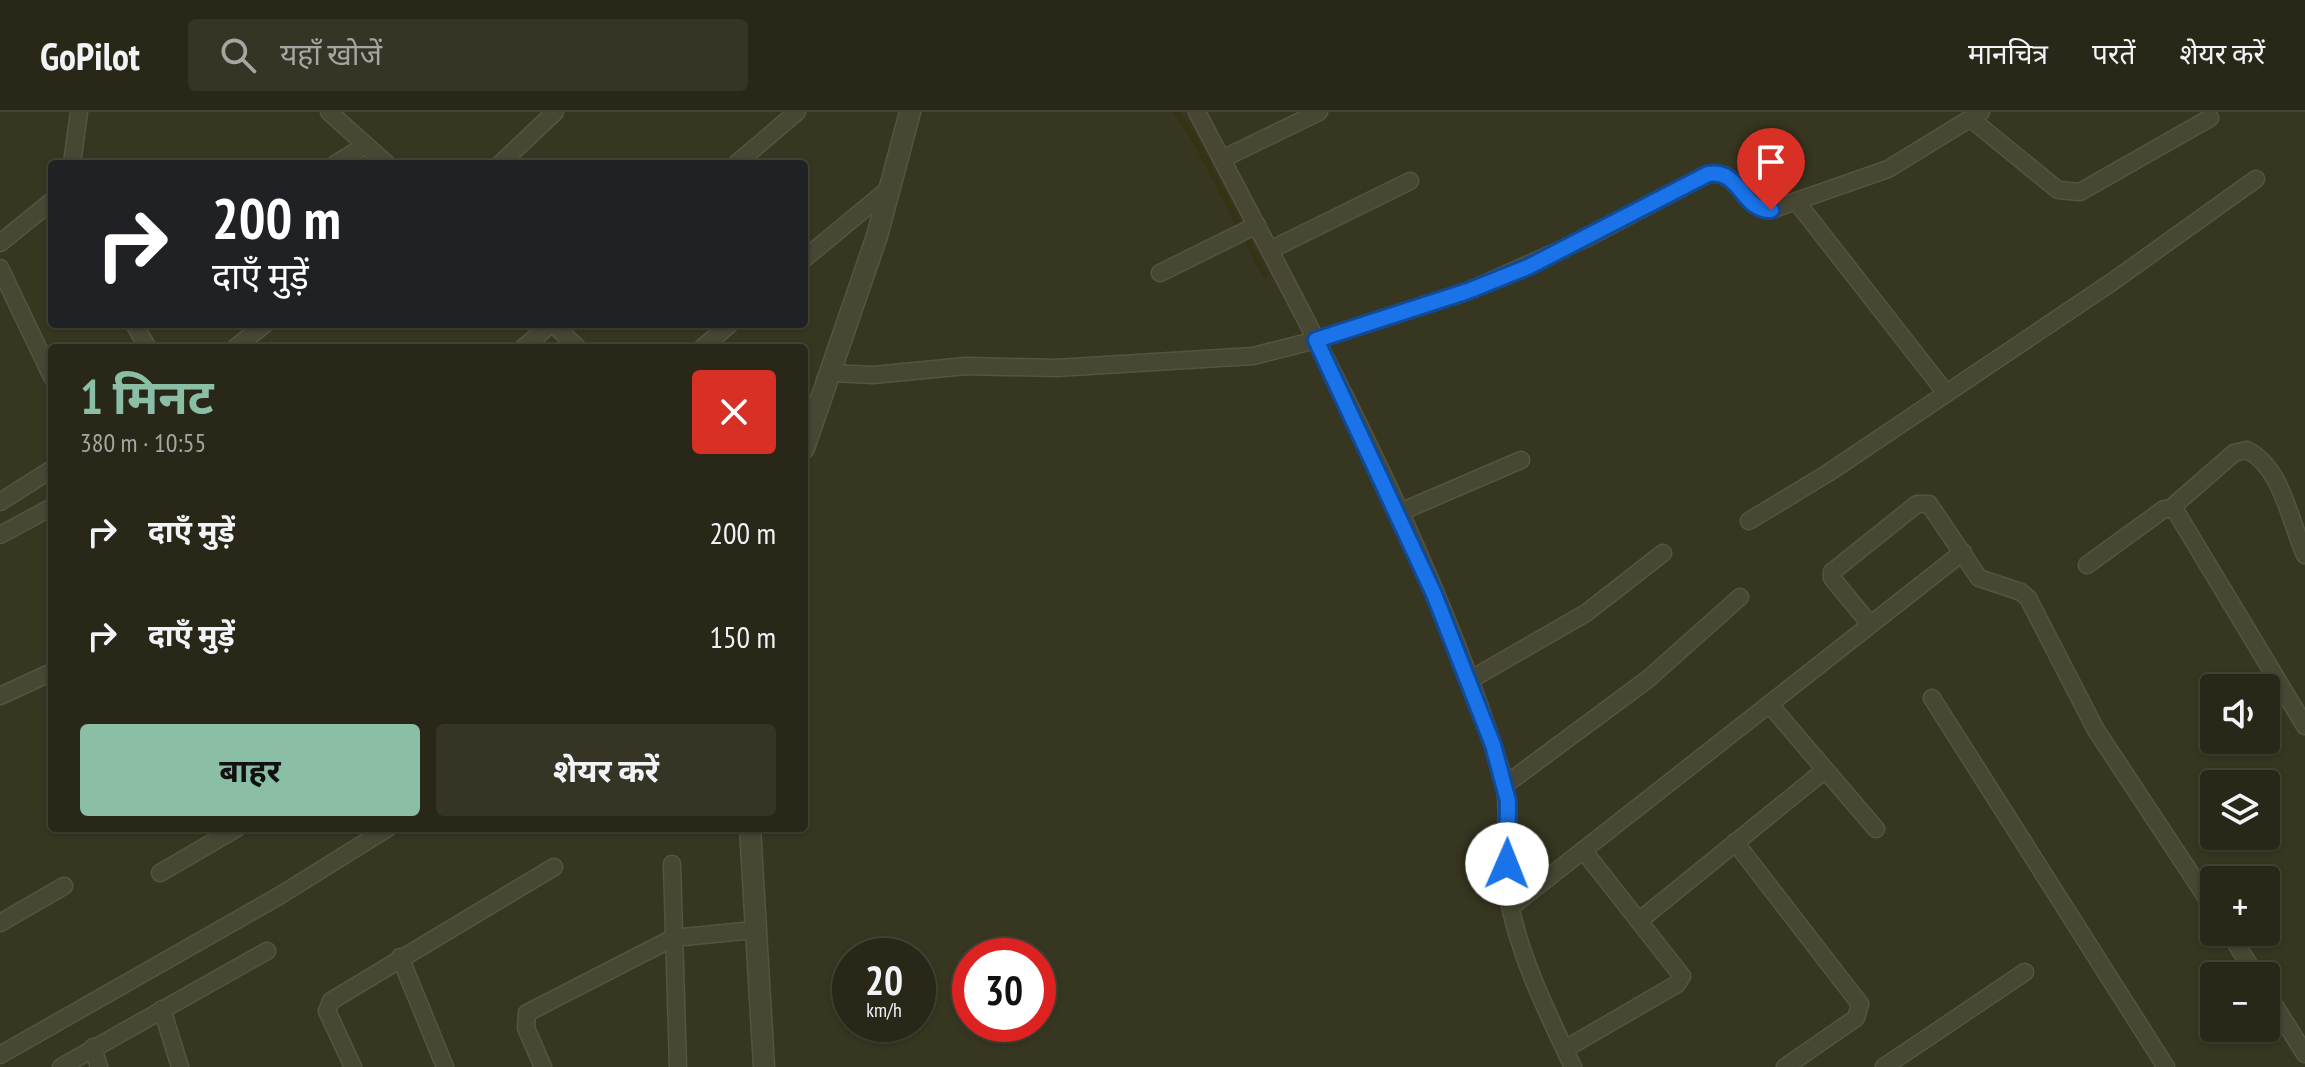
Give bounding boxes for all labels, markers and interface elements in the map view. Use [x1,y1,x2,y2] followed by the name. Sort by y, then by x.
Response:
[188,19,748,91] search box
[40,31,140,80] text: GoPilot
[216,33,260,77] icon: search
[280,34,382,73] text: यहाँ खोजें
[1968,35,2048,72] text: मानचित्र
[2092,35,2135,72] text: परतें
[2179,35,2265,72] text: शेयर करें
[1737,128,1805,210] pin
[1749,140,1793,184] icon: arrive
[212,182,341,254] text: 200 m
[80,192,184,296] icon: right
[212,252,309,299] text: दाएँ मुड़ें
[80,365,214,427] text: 1 मिनट
[692,370,776,454] button: close
[80,426,206,459] text: 380 m · 10:55
[80,510,124,554] icon: right
[148,511,235,550] text: दाएँ मुड़ें
[710,513,776,552] text: 200 m
[80,614,124,658] icon: right
[148,615,235,654] text: दाएँ मुड़ें
[710,617,776,656] text: 150 m
[2200,674,2280,1042] map controls
[2200,674,2280,754] button: sound
[80,724,420,816] button: बाहर
[436,724,776,816] button: शेयर करें
[2200,770,2280,850] button: layers
[1465,822,1549,906] position arrow
[2200,866,2280,946] button: +
[952,938,1056,1042] speed limit sign: 30
[865,954,903,1006] text: 20
[2200,962,2280,1042] button: −
[866,997,902,1023] text: km/h

